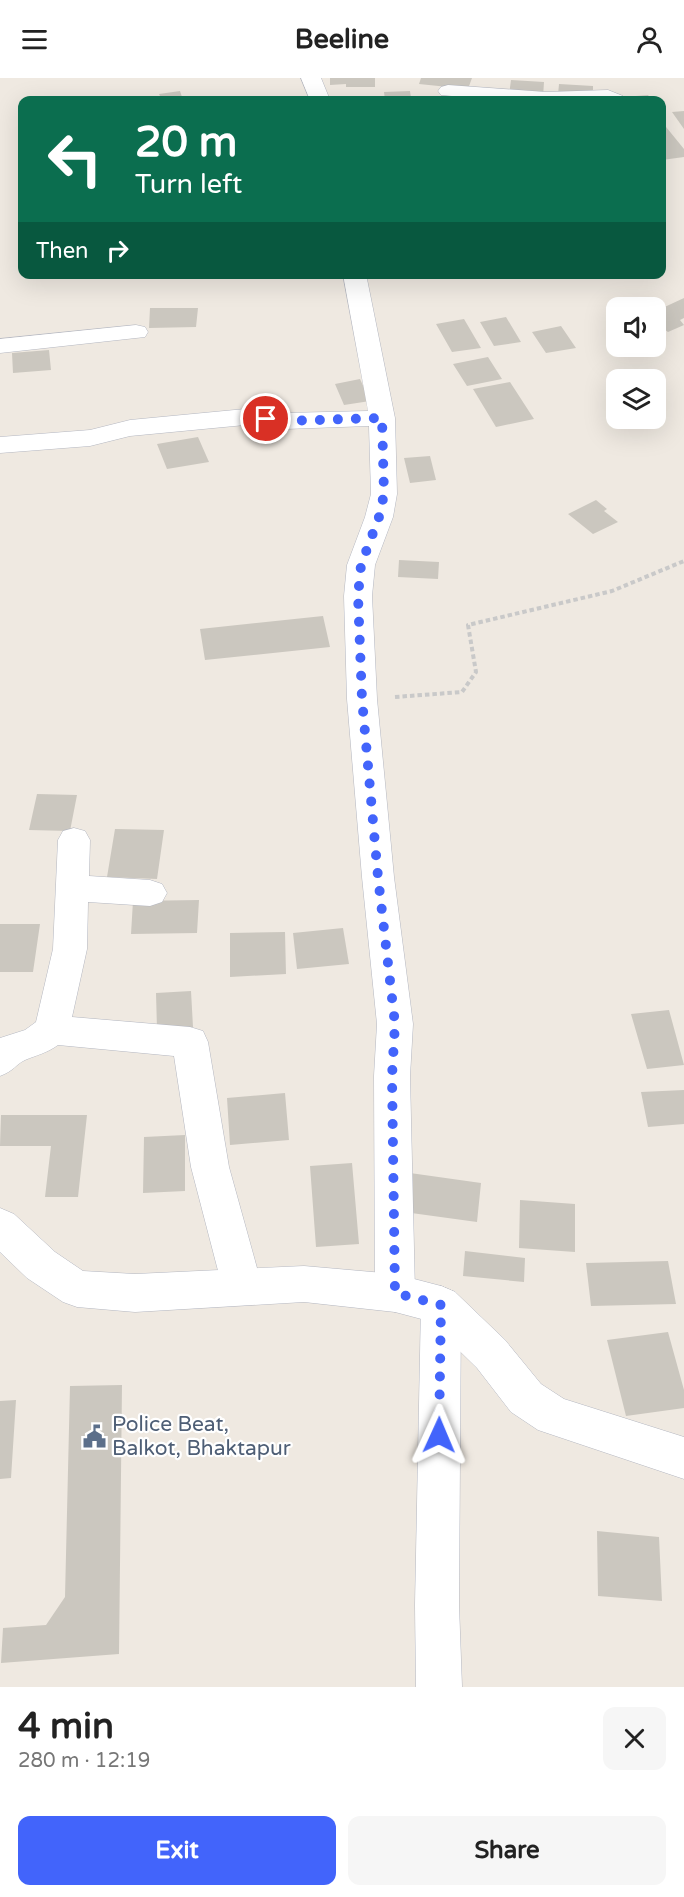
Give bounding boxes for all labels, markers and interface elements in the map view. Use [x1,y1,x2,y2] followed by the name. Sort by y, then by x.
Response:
[18,23,51,56] icon: menu
[295,23,389,56] text: Beeline
[633,23,666,56] icon: person
[135,117,237,168] text: 20 m
[36,120,114,198] icon: left
[135,168,242,201] text: Turn left
[101,234,134,267] icon: right
[36,238,89,264] text: Then
[606,297,666,429] map controls
[606,297,666,357] button: sound
[606,369,666,429] button: layers
[240,393,291,444] pin
[249,402,282,435] icon: arrive
[407,1403,471,1467] position arrow
[112,1412,291,1461] place label: Police Beat, Balkot, Bhaktapur
[81,1423,107,1449] public building icon: Police Beat, Balkot, Bhaktapur
[18,1705,114,1748] text: 4 min
[603,1707,666,1770] button: close
[18,1749,150,1773] text: 280 m · 12:19
[18,1816,336,1885] button: Exit
[348,1816,666,1885] button: Share

